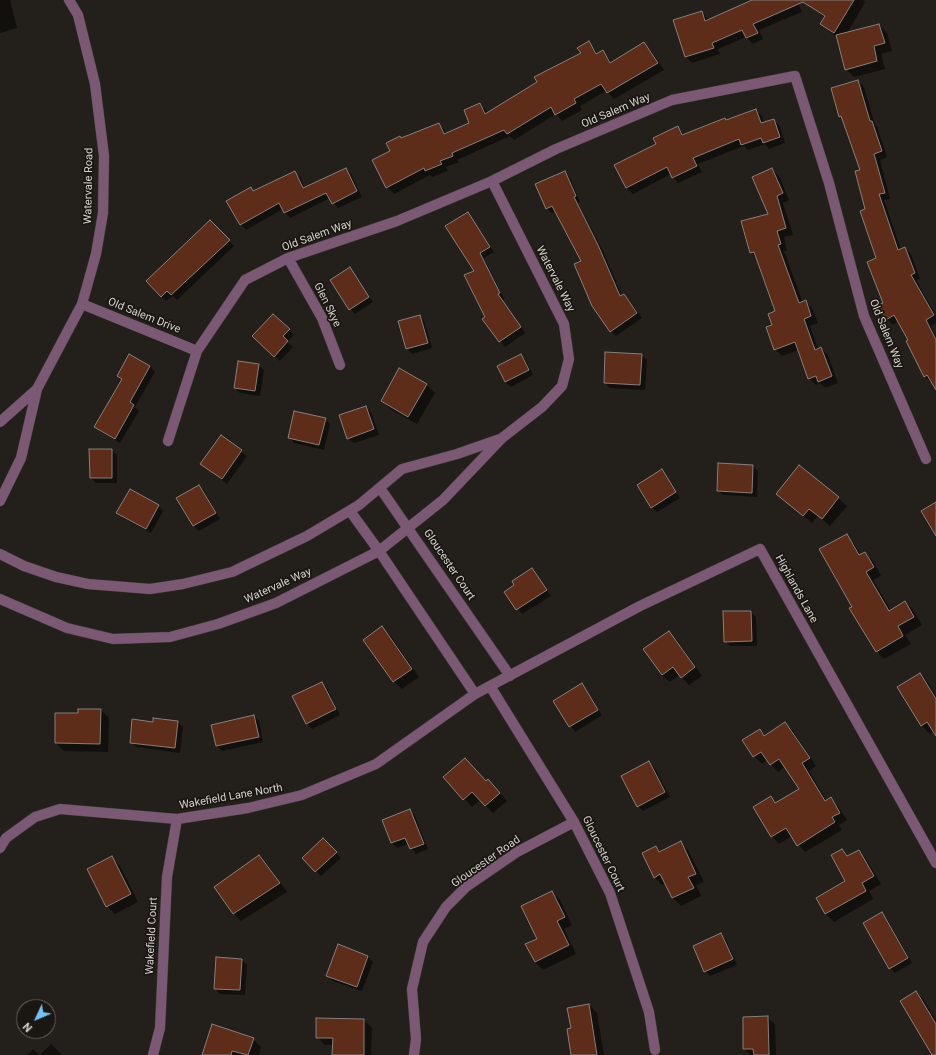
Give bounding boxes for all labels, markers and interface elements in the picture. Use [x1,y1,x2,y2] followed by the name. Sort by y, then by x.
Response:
[580,91,652,131] street label: Old Salem Way
[82,148,96,224] street label: Watervale Road
[280,217,354,255] street label: Old Salem Way
[533,244,577,314] street label: Watervale Way
[311,281,343,329] street label: Glen Skye
[106,295,182,337] street label: Old Salem Drive
[866,298,906,370] street label: Old Salem Way
[420,527,478,603] street label: Gloucester Court
[772,553,820,625] street label: Highlands Lane
[242,565,314,607] street label: Watervale Way
[178,781,284,813] street label: Wakefield Lane North
[579,814,627,894] street label: Gloucester Court
[449,833,523,891] street label: Gloucester Road
[143,897,161,975] street label: Wakefield Court
[16,999,56,1039] north arrow
[20,1020,35,1034] text: N

